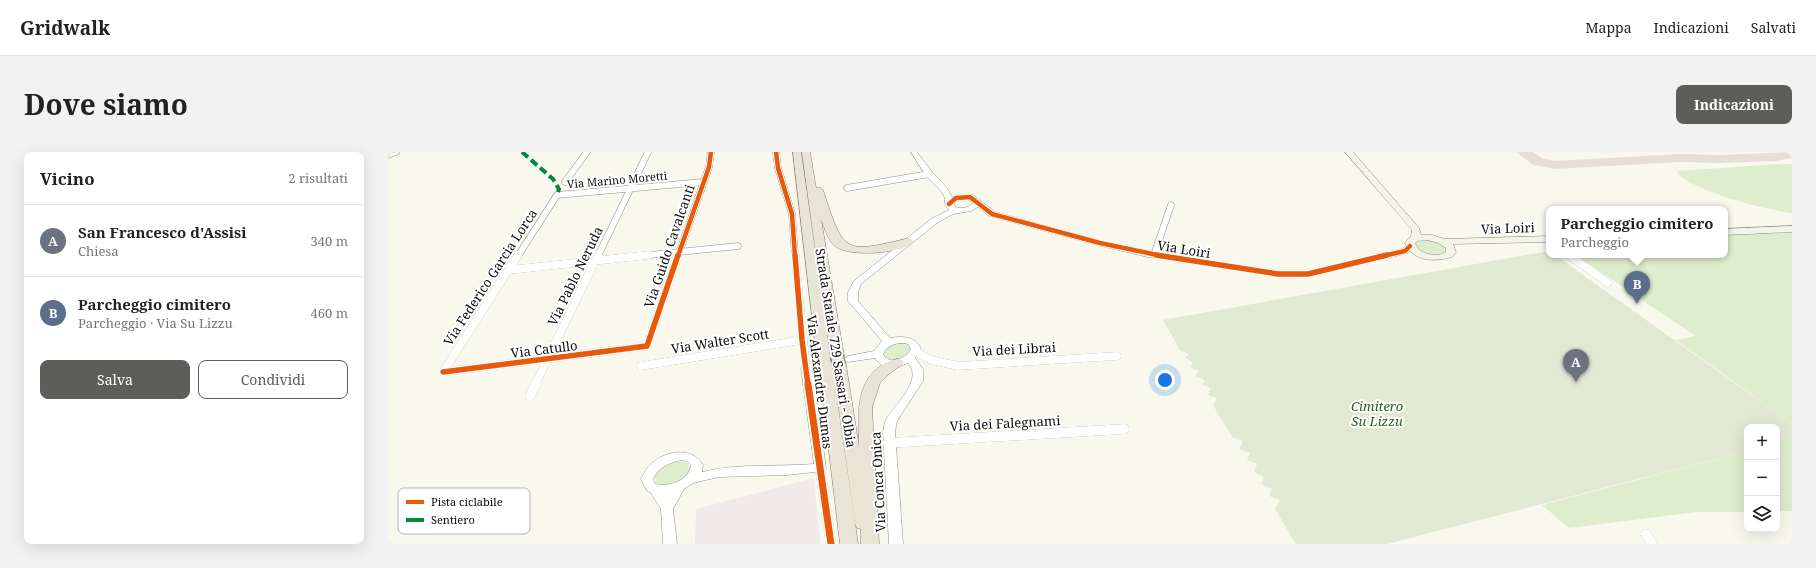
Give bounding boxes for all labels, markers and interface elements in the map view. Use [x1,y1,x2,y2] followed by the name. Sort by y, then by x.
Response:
[20,15,110,41] text: Gridwalk
[1585,18,1632,37] text: Mappa
[1654,18,1729,37] text: Indicazioni
[1751,18,1796,37] text: Salvati
[24,85,188,123] text: Dove siamo
[1676,85,1792,124] button: Indicazioni
[40,167,95,190] text: Vicino
[566,168,668,191] street label: Via Marino Moretti
[288,169,348,187] text: 2 risultati
[639,182,699,310] street label: Via Guido Cavalcanti
[439,205,541,349] street label: Via Federico Garcia Lorca
[1546,206,1728,258] popup
[1560,213,1714,233] text: Parcheggio cimitero
[1481,218,1535,238] street label: Via Loiri
[78,222,247,242] text: San Francesco d'Assisi
[543,223,607,329] street label: Via Pablo Neruda
[48,232,58,250] text: A
[311,232,348,250] text: 340 m
[1560,233,1629,251] text: Parcheggio
[1156,236,1212,262] street label: Via Loiri
[78,242,119,260] text: Chiesa
[811,247,861,449] street label: Strada Statale 729 Sassari - Olbia
[1624,271,1650,304] pin: B
[78,294,231,314] text: Parcheggio cimitero
[49,304,57,322] text: B
[311,304,348,322] text: 460 m
[78,314,233,332] text: Parcheggio · Via Su Lizzu
[803,314,837,450] street label: Via Alexandre Dumas
[670,324,771,358] street label: Via Walter Scott
[509,336,579,362] street label: Via Catullo
[972,338,1056,360] street label: Via dei Librai
[1563,349,1589,382] pin: A
[40,360,190,399] button: Salva
[198,360,348,399] button: Condividi
[1155,370,1175,390] your location
[1351,397,1403,430] park label: Cimitero Su Lizzu
[949,411,1061,435] street label: Via dei Falegnami
[1744,424,1780,532] map controls
[1744,424,1780,460] button: +
[866,431,890,533] street label: Via Conca Onica
[1744,460,1780,496] button: −
[398,488,530,534] legend
[431,494,503,509] text: Pista ciclabile
[1744,496,1780,532] button: layers
[431,512,475,527] text: Sentiero

